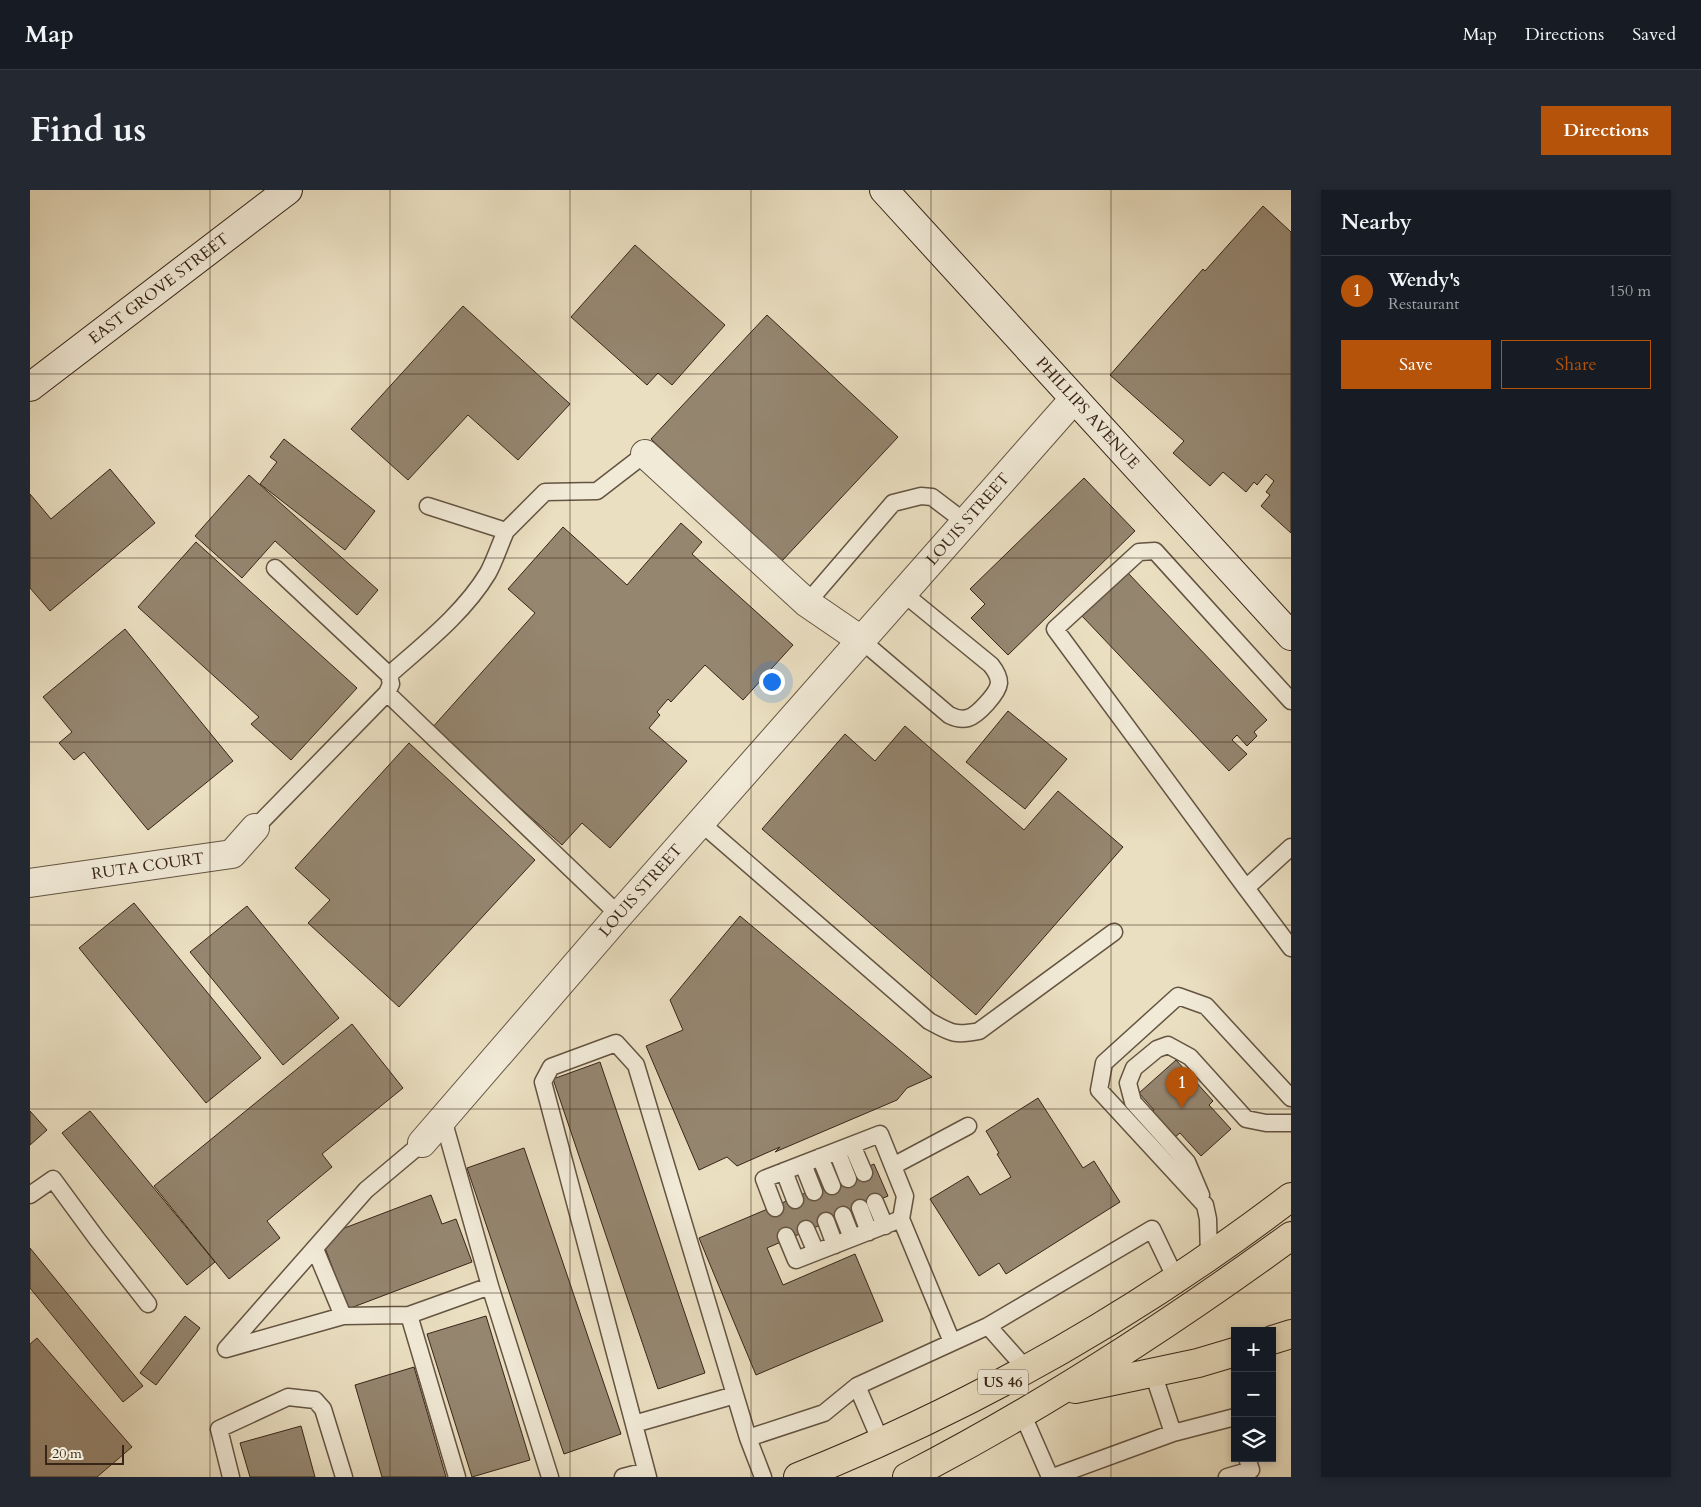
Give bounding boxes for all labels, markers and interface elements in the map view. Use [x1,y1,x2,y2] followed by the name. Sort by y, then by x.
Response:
[25,18,74,51] text: Map
[1463,22,1497,47] text: Map
[1525,22,1604,47] text: Directions
[1632,22,1676,47] text: Saved
[30,106,146,154] text: Find us
[1541,106,1671,155] button: Directions
[1341,208,1412,237] text: Nearby
[84,228,234,349] street label: EAST GROVE STREET
[1388,267,1460,293] text: Wendy's
[1353,280,1361,302] text: 1
[1609,280,1651,302] text: 150 m
[1388,293,1459,315] text: Restaurant
[1341,340,1491,389] button: Save
[1501,340,1651,389] button: Share
[1031,352,1145,474] street label: PHILLIPS AVENUE
[921,468,1015,570] street label: LOUIS STREET
[759,669,785,695] your location
[594,839,688,942] street label: LOUIS STREET
[90,847,206,885] street label: RUTA COURT
[1166,1067,1198,1108] pin: 1
[1231,1327,1276,1462] map controls
[1231,1327,1276,1372] button: +
[978,1370,1028,1394] road number: US 46
[1231,1372,1276,1417] button: −
[1231,1417,1276,1462] button: layers
[45,1442,124,1465] scale bar
[52,1444,82,1463] text: 20 m

